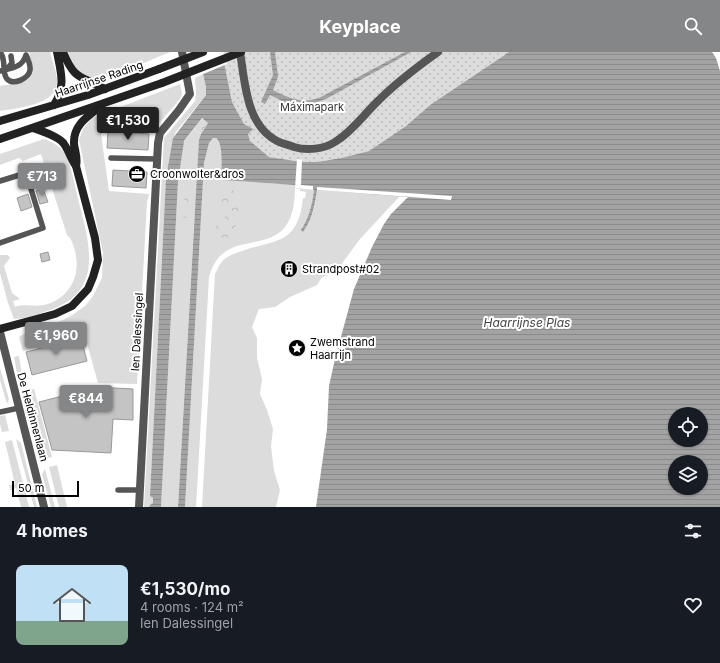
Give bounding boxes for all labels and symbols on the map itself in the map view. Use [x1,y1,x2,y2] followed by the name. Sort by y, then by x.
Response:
[53,57,145,101] street label: Haarrijnse Rading
[280,100,344,114] park label: Máximapark
[95,107,161,141] pin: €1,530
[18,163,66,197] pin: €713
[127,164,147,184] office icon: Croonwolter&dros
[150,167,244,181] place label: Croonwolter&dros
[279,259,299,279] building icon: Strandpost#02
[302,262,380,276] place label: Strandpost#02
[128,292,146,372] street label: Ien Dalessingel
[484,315,570,330] water label: Haarrijnse Plas
[23,322,89,356] pin: €1,960
[310,335,375,362] place label: Zwemstrand Haarrijn
[287,338,307,358] place icon: Zwemstrand Haarrijn
[14,371,52,463] street label: De Heldinnenlaan
[62,385,110,419] pin: €844
[12,479,79,498] scale bar

